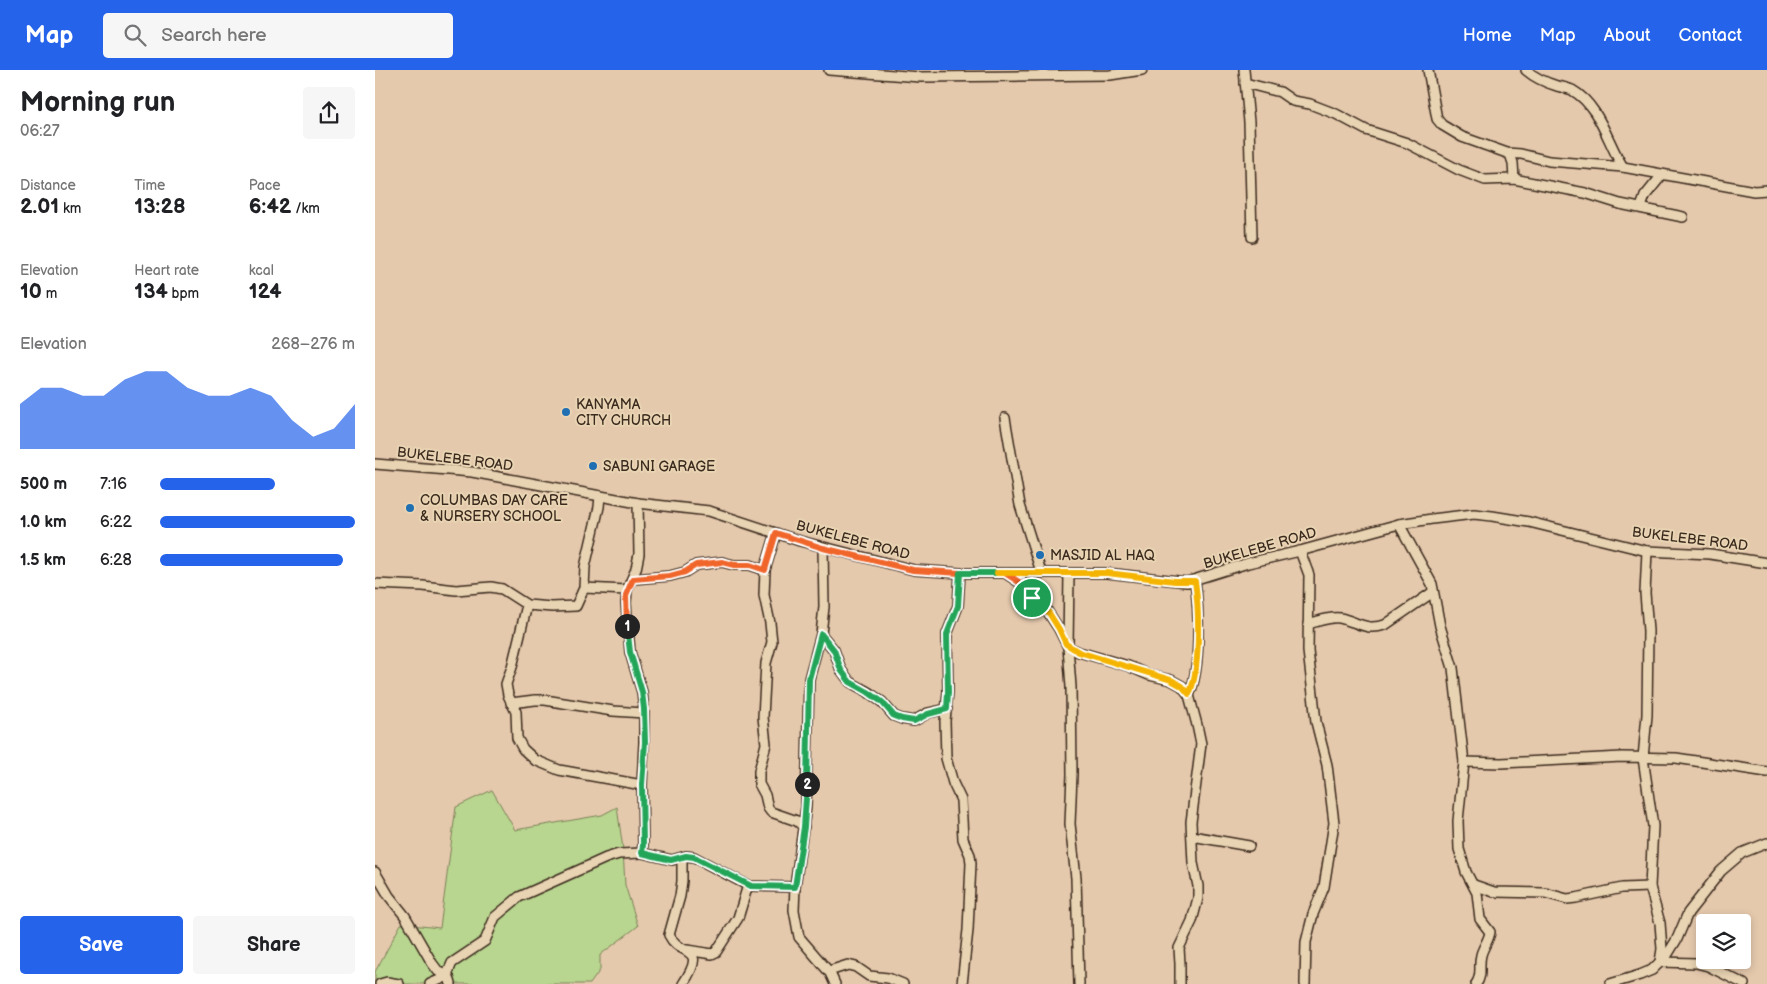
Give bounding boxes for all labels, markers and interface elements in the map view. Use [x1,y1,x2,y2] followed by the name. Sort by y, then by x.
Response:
[103,13,453,58] search box
[25,21,73,50] text: Map
[121,21,149,49] icon: search
[161,24,267,47] text: Search here
[1463,25,1512,46] text: Home
[1540,25,1576,46] text: Map
[1604,25,1651,46] text: About
[1679,25,1742,46] text: Contact
[20,86,175,119] text: Morning run
[303,87,355,139] button: share
[20,122,60,141] text: 06:27
[20,177,76,194] text: Distance
[134,177,165,194] text: Time
[249,177,281,194] text: Pace
[20,194,59,219] text: 2.01
[134,194,186,219] text: 13:28
[249,194,291,219] text: 6:42
[59,200,81,217] text: km
[291,200,320,217] text: /km
[20,262,78,279] text: Elevation
[134,262,199,279] text: Heart rate
[249,262,274,279] text: kcal
[20,279,42,304] text: 10
[134,279,168,304] text: 134
[249,279,282,304] text: 124
[42,285,57,302] text: m
[168,285,199,302] text: bpm
[20,335,87,354] text: Elevation
[271,335,355,354] text: 268–276 m
[576,396,671,429] place label: KANYAMA CITY CHURCH
[560,406,572,418] marker: KANYAMA CITY CHURCH
[396,443,514,475] street label: BUKELEBE ROAD
[603,458,715,475] place label: SABUNI GARAGE
[587,460,599,472] marker: SABUNI GARAGE
[20,475,67,494] text: 500 m
[100,475,127,494] text: 7:16
[420,492,568,525] place label: COLUMBAS DAY CARE & NURSERY SCHOOL
[404,502,416,514] marker: COLUMBAS DAY CARE & NURSERY SCHOOL
[20,513,67,532] text: 1.0 km
[100,513,132,532] text: 6:22
[794,517,912,563] street label: BUKELEBE ROAD
[1631,523,1749,555] street label: BUKELEBE ROAD
[1201,524,1319,572] street label: BUKELEBE ROAD
[1050,547,1155,564] place label: MASJID AL HAQ
[1034,549,1046,561] marker: MASJID AL HAQ
[20,551,66,570] text: 1.5 km
[100,551,132,570] text: 6:28
[1011,577,1053,619] pin
[1018,584,1046,612] icon: arrive
[615,614,639,638] pin: 1
[625,618,630,635] text: 1
[795,772,819,796] pin: 2
[803,776,812,793] text: 2
[1696,914,1751,969] map controls
[1696,914,1751,969] button: layers
[20,916,183,974] button: Save
[193,916,355,974] button: Share

